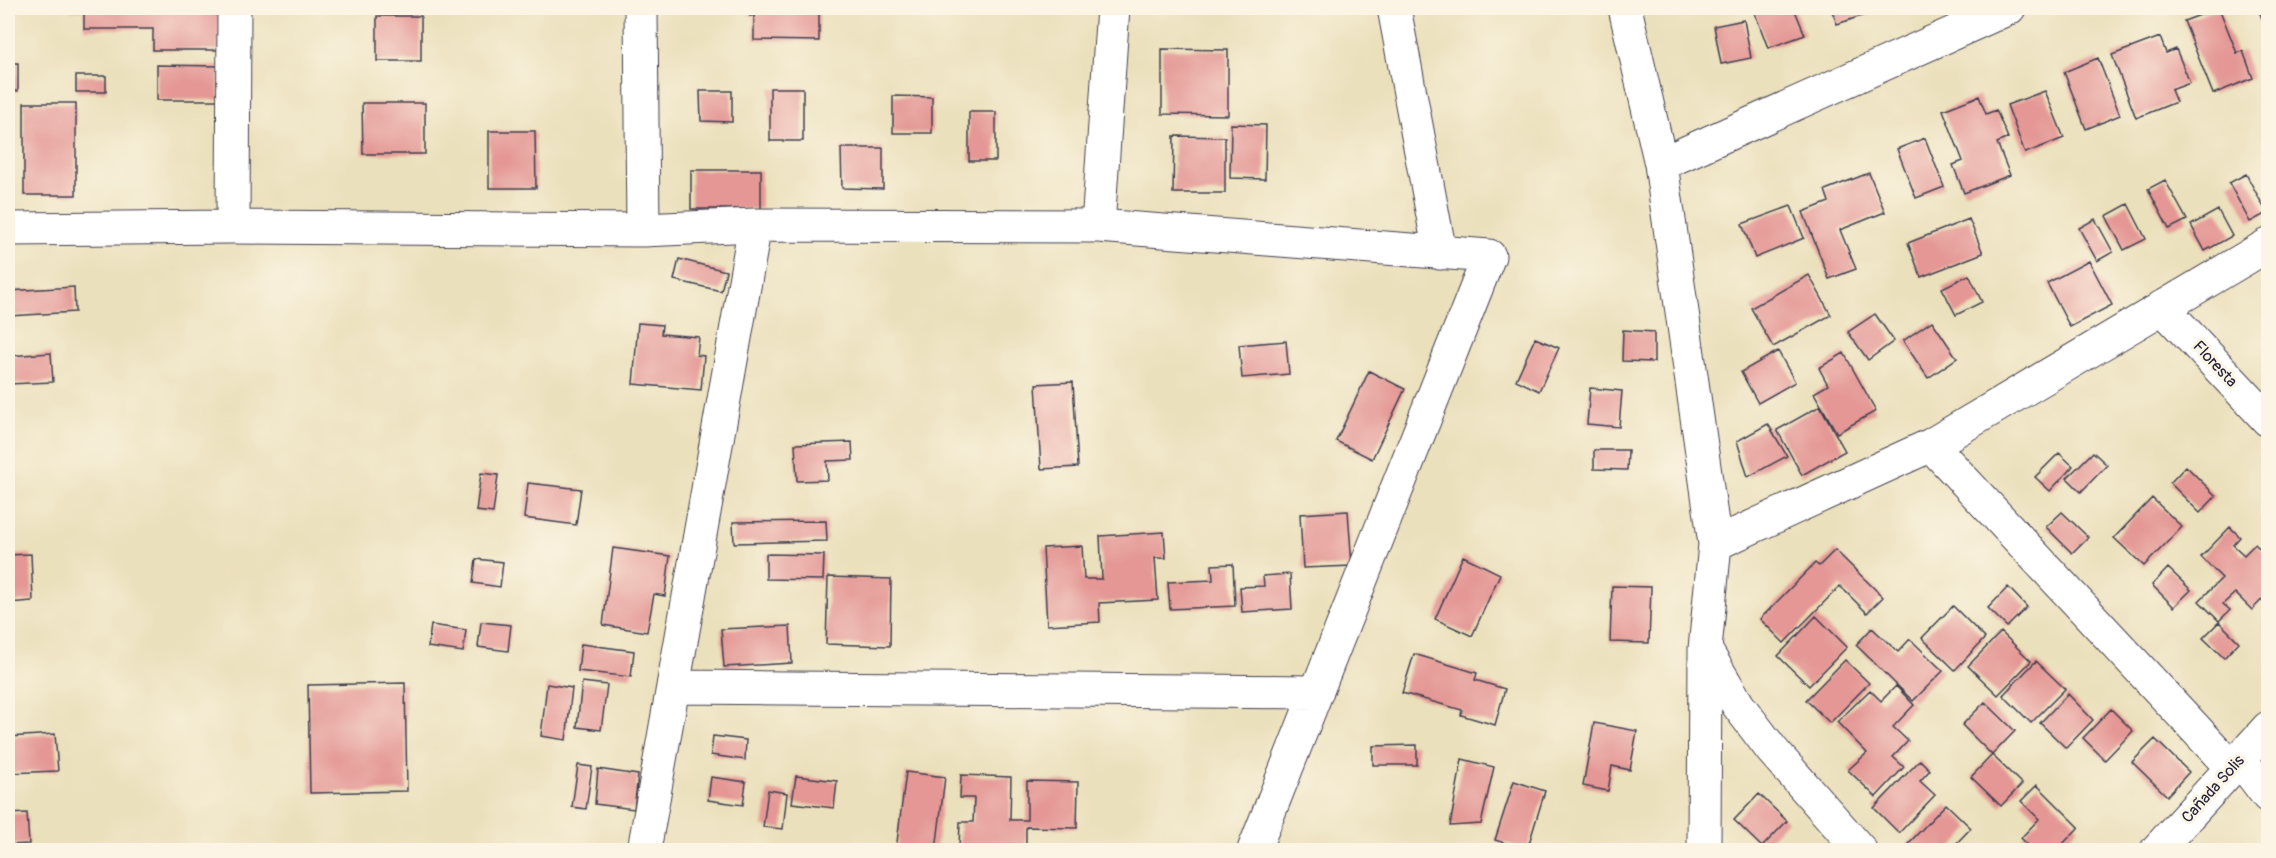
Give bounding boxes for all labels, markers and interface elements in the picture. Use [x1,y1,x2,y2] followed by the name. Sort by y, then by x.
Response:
[2188,337,2242,391] street label: Floresta
[2177,751,2249,827] street label: Cañada Solis

